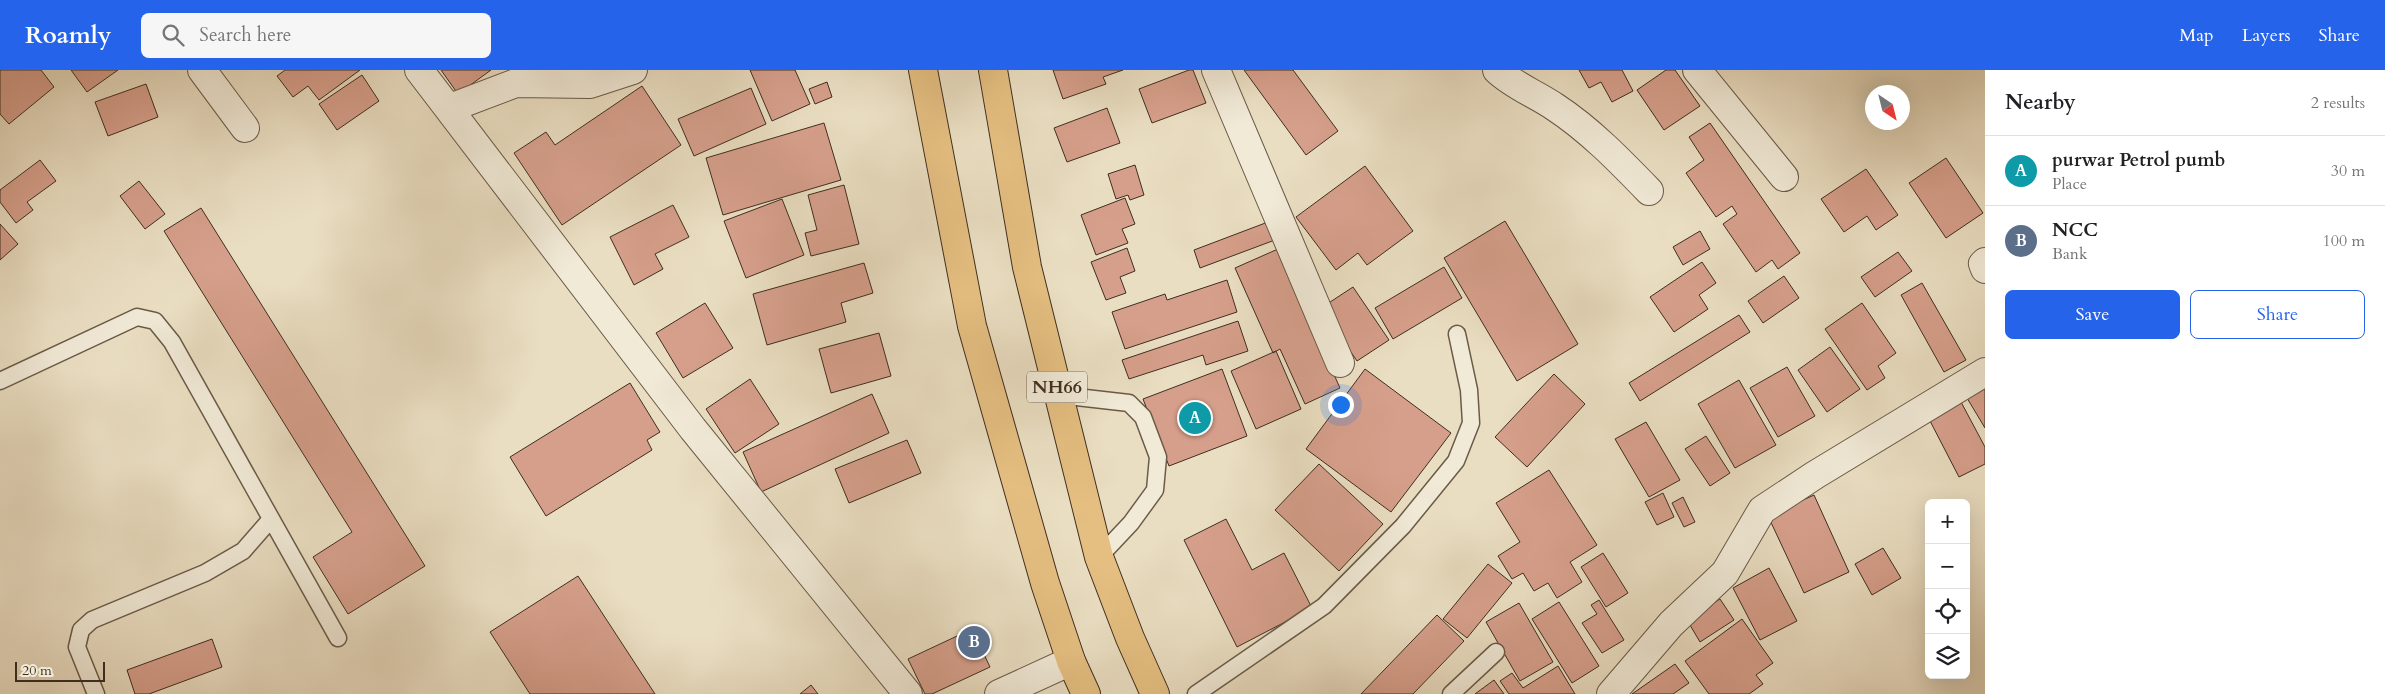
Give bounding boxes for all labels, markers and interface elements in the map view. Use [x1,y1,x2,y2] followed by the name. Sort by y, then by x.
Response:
[141,13,491,58] search box
[25,19,111,52] text: Roamly
[159,21,187,49] icon: search
[199,22,291,48] text: Search here
[2179,23,2214,48] text: Map
[2242,23,2291,48] text: Layers
[2319,23,2360,48] text: Share
[1865,85,1910,130] north arrow
[2005,88,2076,117] text: Nearby
[2311,92,2365,114] text: 2 results
[2052,147,2226,173] text: purwar Petrol pumb
[2015,160,2027,182] text: A
[2331,160,2365,182] text: 30 m
[2052,173,2087,195] text: Place
[2052,217,2098,243] text: NCC
[2015,230,2027,252] text: B
[2323,230,2365,252] text: 100 m
[2052,243,2087,265] text: Bank
[2005,290,2180,339] button: Save
[2190,290,2365,339] button: Share
[1027,372,1087,402] road number: NH66
[1328,392,1354,418] your location
[1179,399,1211,437] pin: A
[1925,499,1970,679] map controls
[1925,499,1970,544] button: +
[1925,544,1970,589] button: −
[1925,589,1970,634] button: locate
[958,623,990,661] pin: B
[1925,634,1970,679] button: layers
[15,659,105,682] scale bar
[22,661,52,680] text: 20 m

